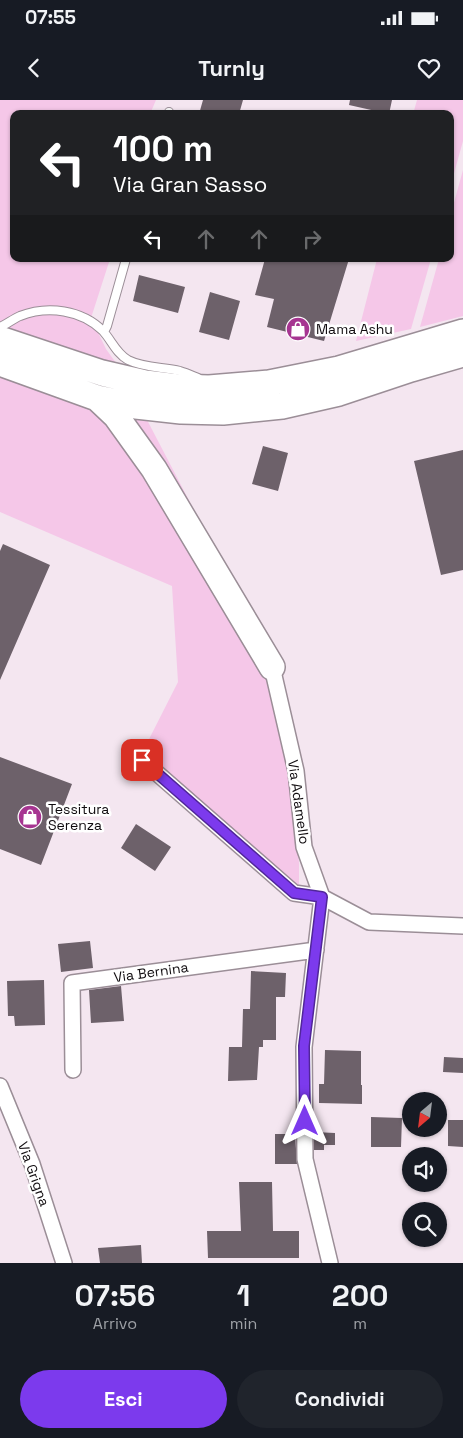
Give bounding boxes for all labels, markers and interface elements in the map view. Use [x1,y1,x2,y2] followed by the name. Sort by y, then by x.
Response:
[25,5,76,30] text: 07:55
[20,54,48,82] icon: back
[198,54,265,82] text: Turnly
[415,54,443,82] icon: heart
[113,127,213,171] text: 100 m
[30,130,95,195] icon: left
[113,170,267,198] text: Via Gran Sasso
[139,225,167,253] icon: left
[192,225,220,253] icon: ahead
[245,225,273,253] icon: ahead
[298,225,326,253] icon: right
[285,316,311,342] shop icon: Mama Ashu
[316,320,393,338] place label: Mama Ashu
[121,739,163,781] pin
[128,746,156,774] icon: arrive
[284,759,314,845] street label: Via Adamello
[48,800,109,834] place label: Tessitura Serenza
[17,804,43,830] shop icon: Tessitura Serenza
[113,958,189,986] street label: Via Bernina
[402,1092,448,1138] north arrow
[402,1092,447,1247] map controls
[278,1094,330,1146] position arrow
[14,1139,54,1209] street label: Via Grigna
[402,1147,447,1192] button: sound
[402,1202,447,1247] button: search
[74,1276,155,1315] text: 07:56
[237,1276,250,1315] text: 1
[332,1276,389,1315] text: 200
[93,1313,137,1334] text: Arrivo
[230,1313,257,1334] text: min
[353,1313,367,1334] text: m
[20,1370,227,1428] button: Esci
[237,1370,443,1428] button: Condividi

